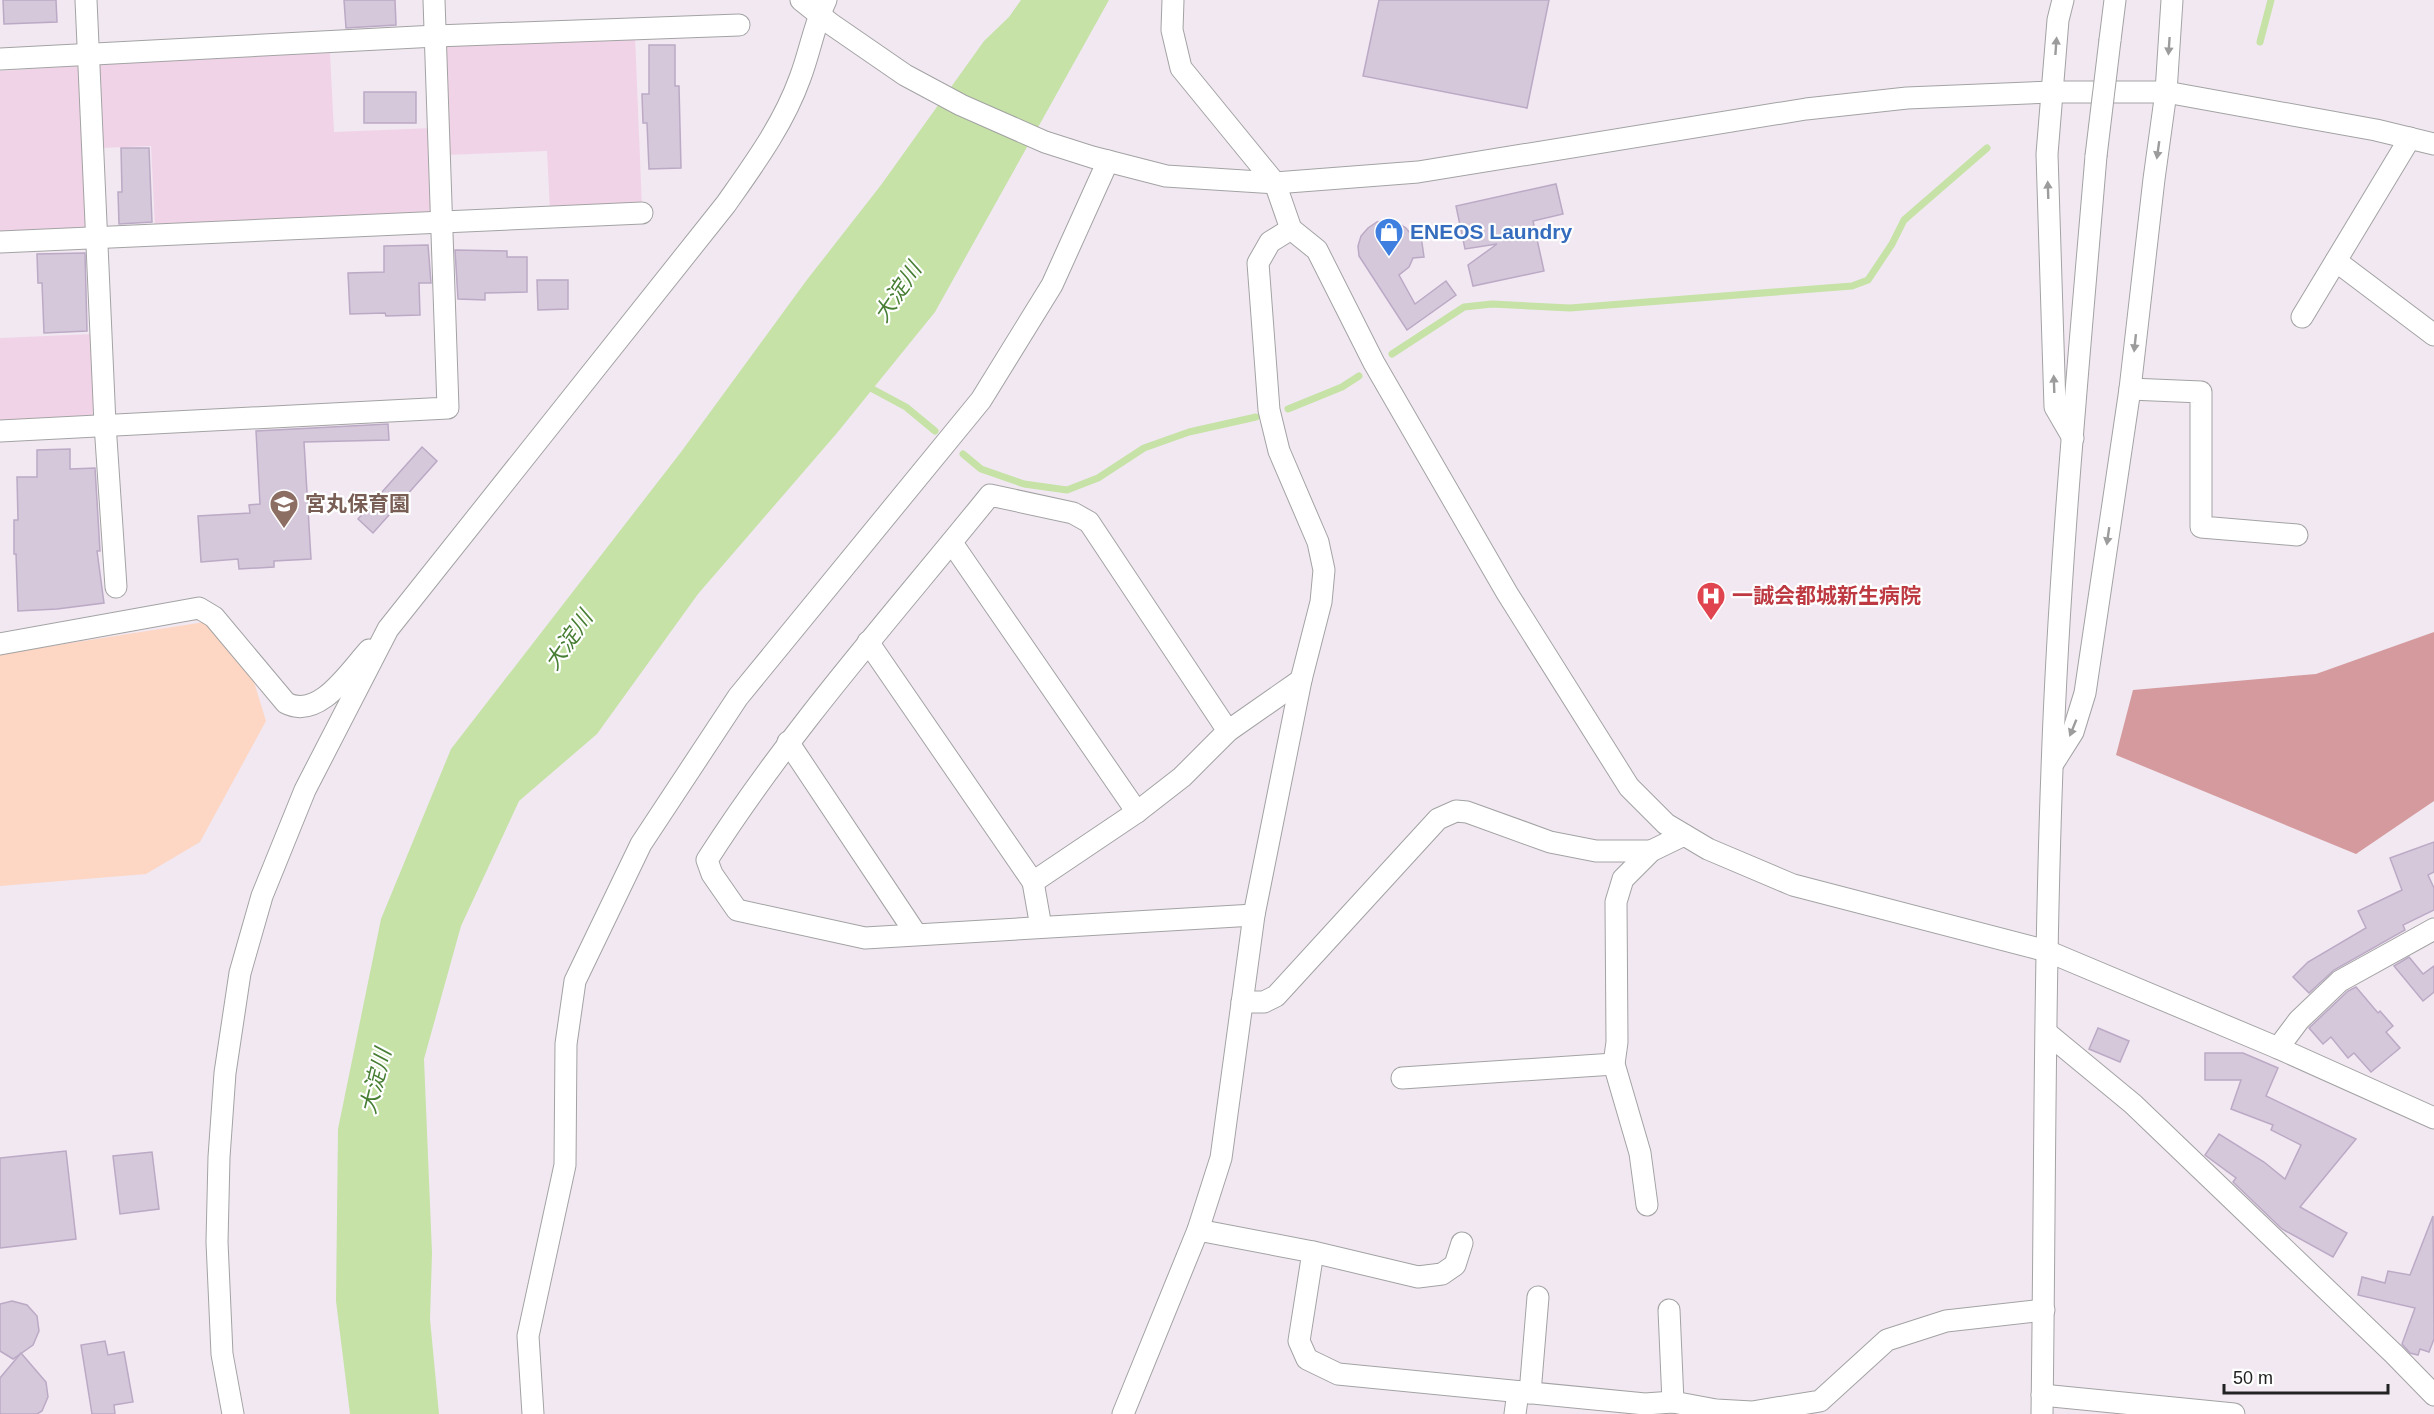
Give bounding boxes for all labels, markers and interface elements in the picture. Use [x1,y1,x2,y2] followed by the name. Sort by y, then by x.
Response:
[2051,36,2061,55] one-way arrow
[2164,36,2174,55] one-way arrow
[2153,140,2162,159] one-way arrow
[2043,180,2053,199] one-way arrow
[1373,216,1405,258] shop icon: ENEOS Laundry
[1410,220,1573,243] place label: ENEOS Laundry
[869,256,927,327] water label: 大淀川
[2130,334,2140,353] one-way arrow
[2050,375,2059,394] one-way arrow
[268,488,300,530] school or university icon: 宮丸保育園
[305,492,410,515] place label: 宮丸保育園
[2104,527,2113,546] one-way arrow
[1695,580,1727,622] hospital icon: 一誠会都城新生病院
[1732,584,1921,607] place label: 一誠会都城新生病院
[539,604,599,674] water label: 大淀川
[2068,719,2078,737] one-way arrow
[355,1044,396,1116] water label: 大淀川
[2224,1357,2388,1395] scale bar
[2233,1368,2273,1388] text: 50 m

